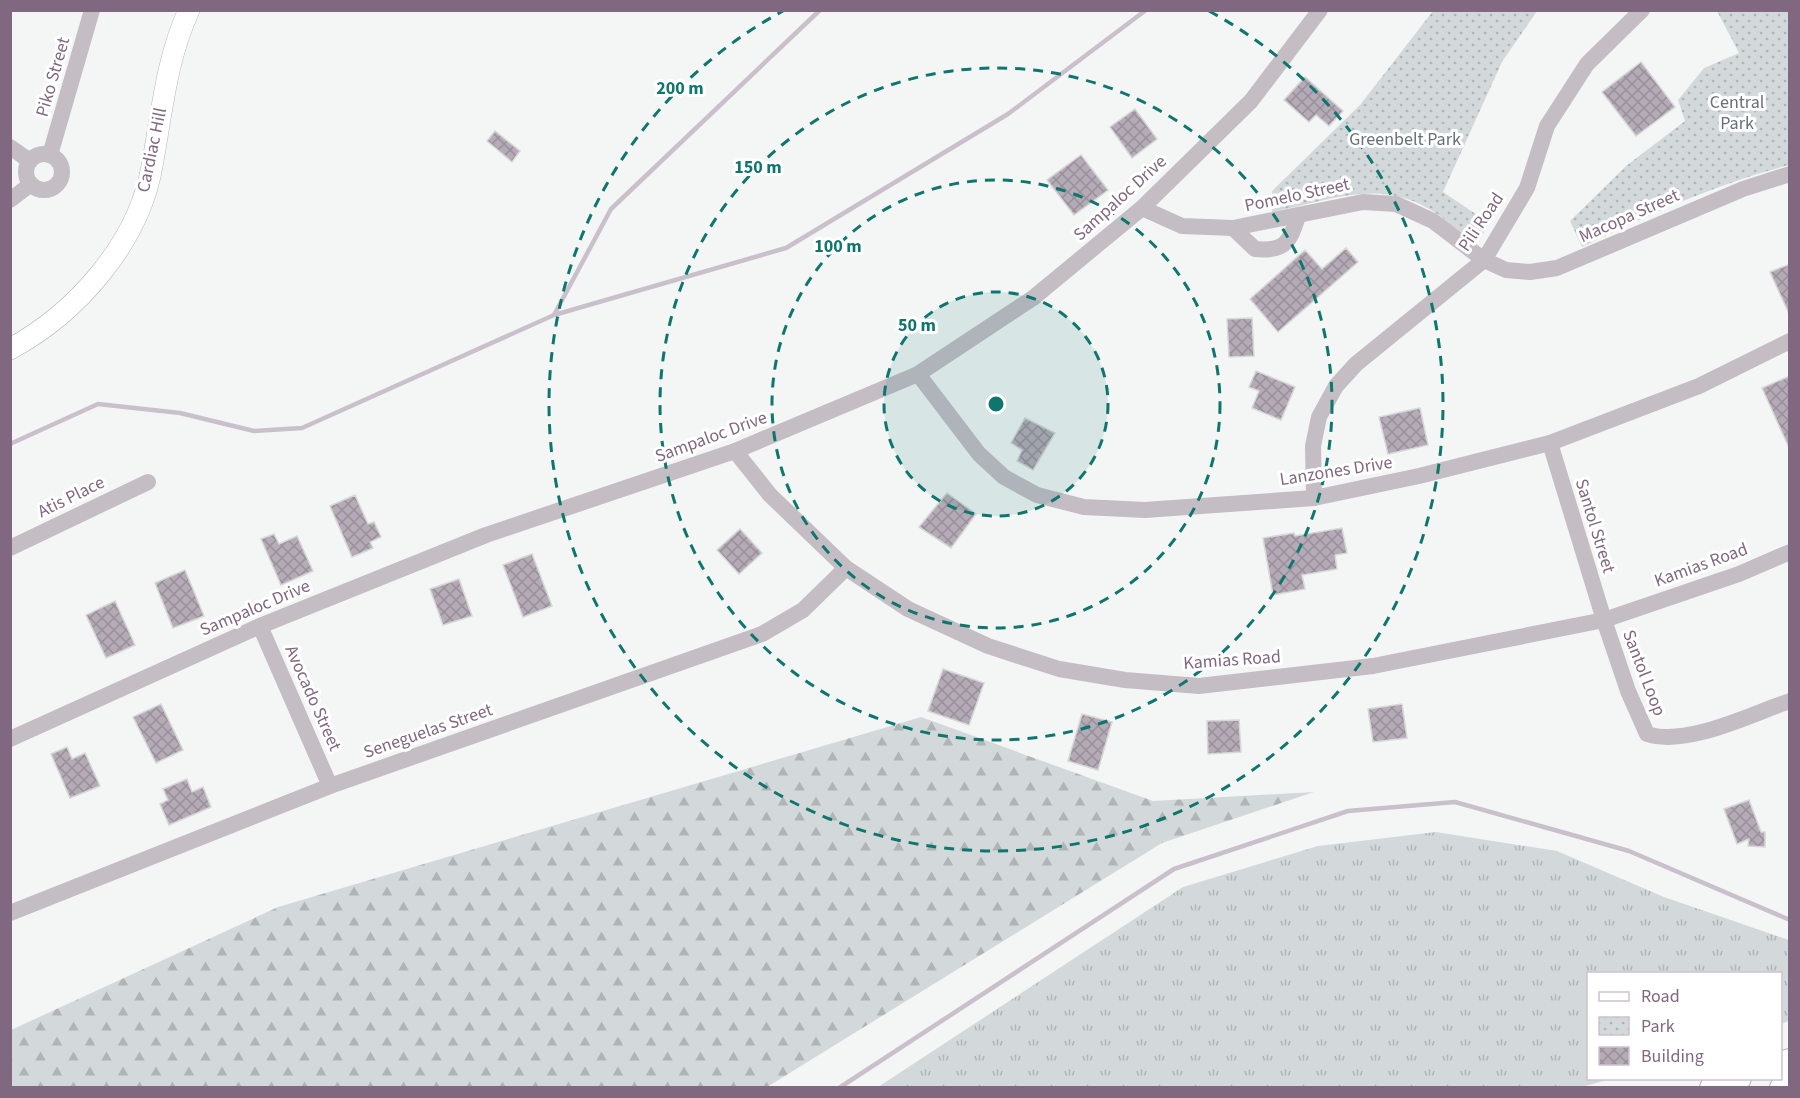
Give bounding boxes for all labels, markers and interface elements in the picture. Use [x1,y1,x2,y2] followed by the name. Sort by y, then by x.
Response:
[30,34,76,120] street label: Piko Street
[656,76,704,101] text: 200 m
[1710,90,1764,136] park label: Central Park
[131,105,173,195] street label: Cardiac Hill
[1349,127,1461,152] park label: Greenbelt Park
[1068,149,1172,247] street label: Sampaloc Drive
[734,155,782,180] text: 150 m
[1242,172,1352,218] street label: Pomelo Street
[1575,183,1683,249] street label: Macopa Street
[1452,188,1510,256] street label: Pili Road
[814,234,862,259] text: 100 m
[898,313,936,338] text: 50 m
[986,394,1006,414] centre of rings
[651,405,771,469] street label: Sampaloc Drive
[1278,450,1394,492] street label: Lanzones Drive
[33,470,109,524] street label: Atis Place
[1569,476,1621,576] street label: Santol Street
[1651,537,1751,593] street label: Kamias Road
[196,573,314,642] street label: Sampaloc Drive
[1616,626,1672,720] street label: Santol Loop
[279,641,347,755] street label: Avocado Street
[1182,644,1282,676] street label: Kamias Road
[360,697,496,765] street label: Seneguelas Street
[1587,972,1782,1080] legend
[1641,984,1680,1009] text: Road
[1641,1014,1675,1039] text: Park
[1641,1044,1704,1069] text: Building

